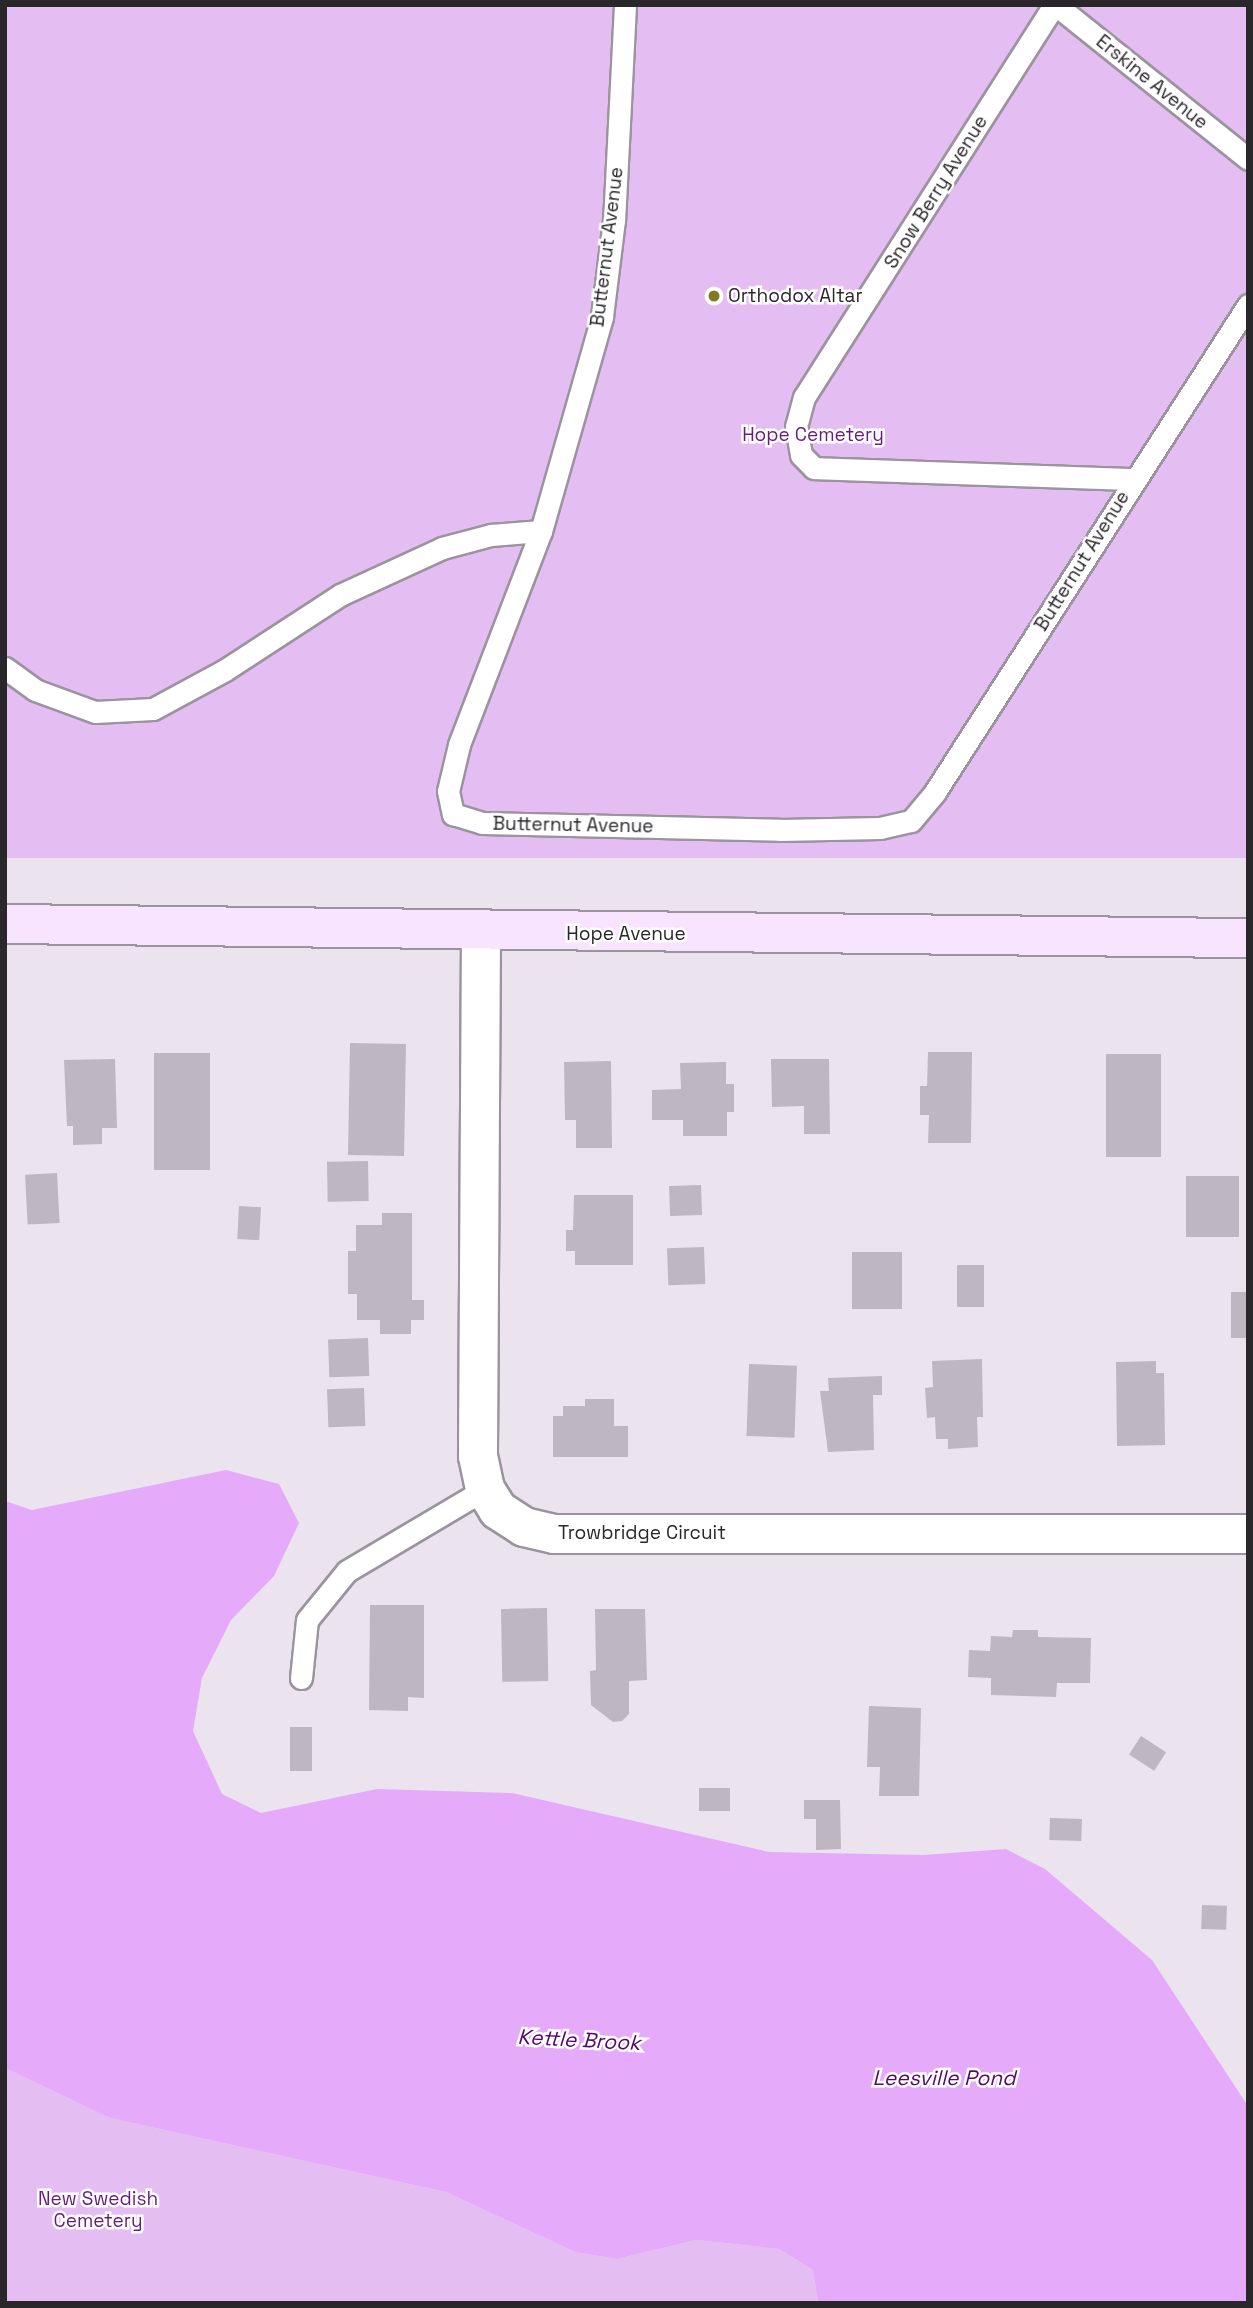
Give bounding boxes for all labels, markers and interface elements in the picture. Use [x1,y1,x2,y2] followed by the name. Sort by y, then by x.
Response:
[1091,30,1213,134] street label: Erskine Avenue
[880,111,992,273] street label: Snow Berry Avenue
[586,166,628,328] street label: Butternut Avenue
[728,285,863,307] place label: Orthodox Altar
[706,288,722,304] marker: Orthodox Altar
[742,424,884,446] park label: Hope Cemetery
[1030,487,1134,635] street label: Butternut Avenue
[492,812,654,838] street label: Butternut Avenue
[566,923,686,945] street label: Hope Avenue
[558,1522,726,1544] street label: Trowbridge Circuit
[517,2024,641,2056] water label: Kettle Brook
[872,2065,1016,2091] water label: Leesville Pond
[38,2188,158,2232] park label: New Swedish Cemetery

